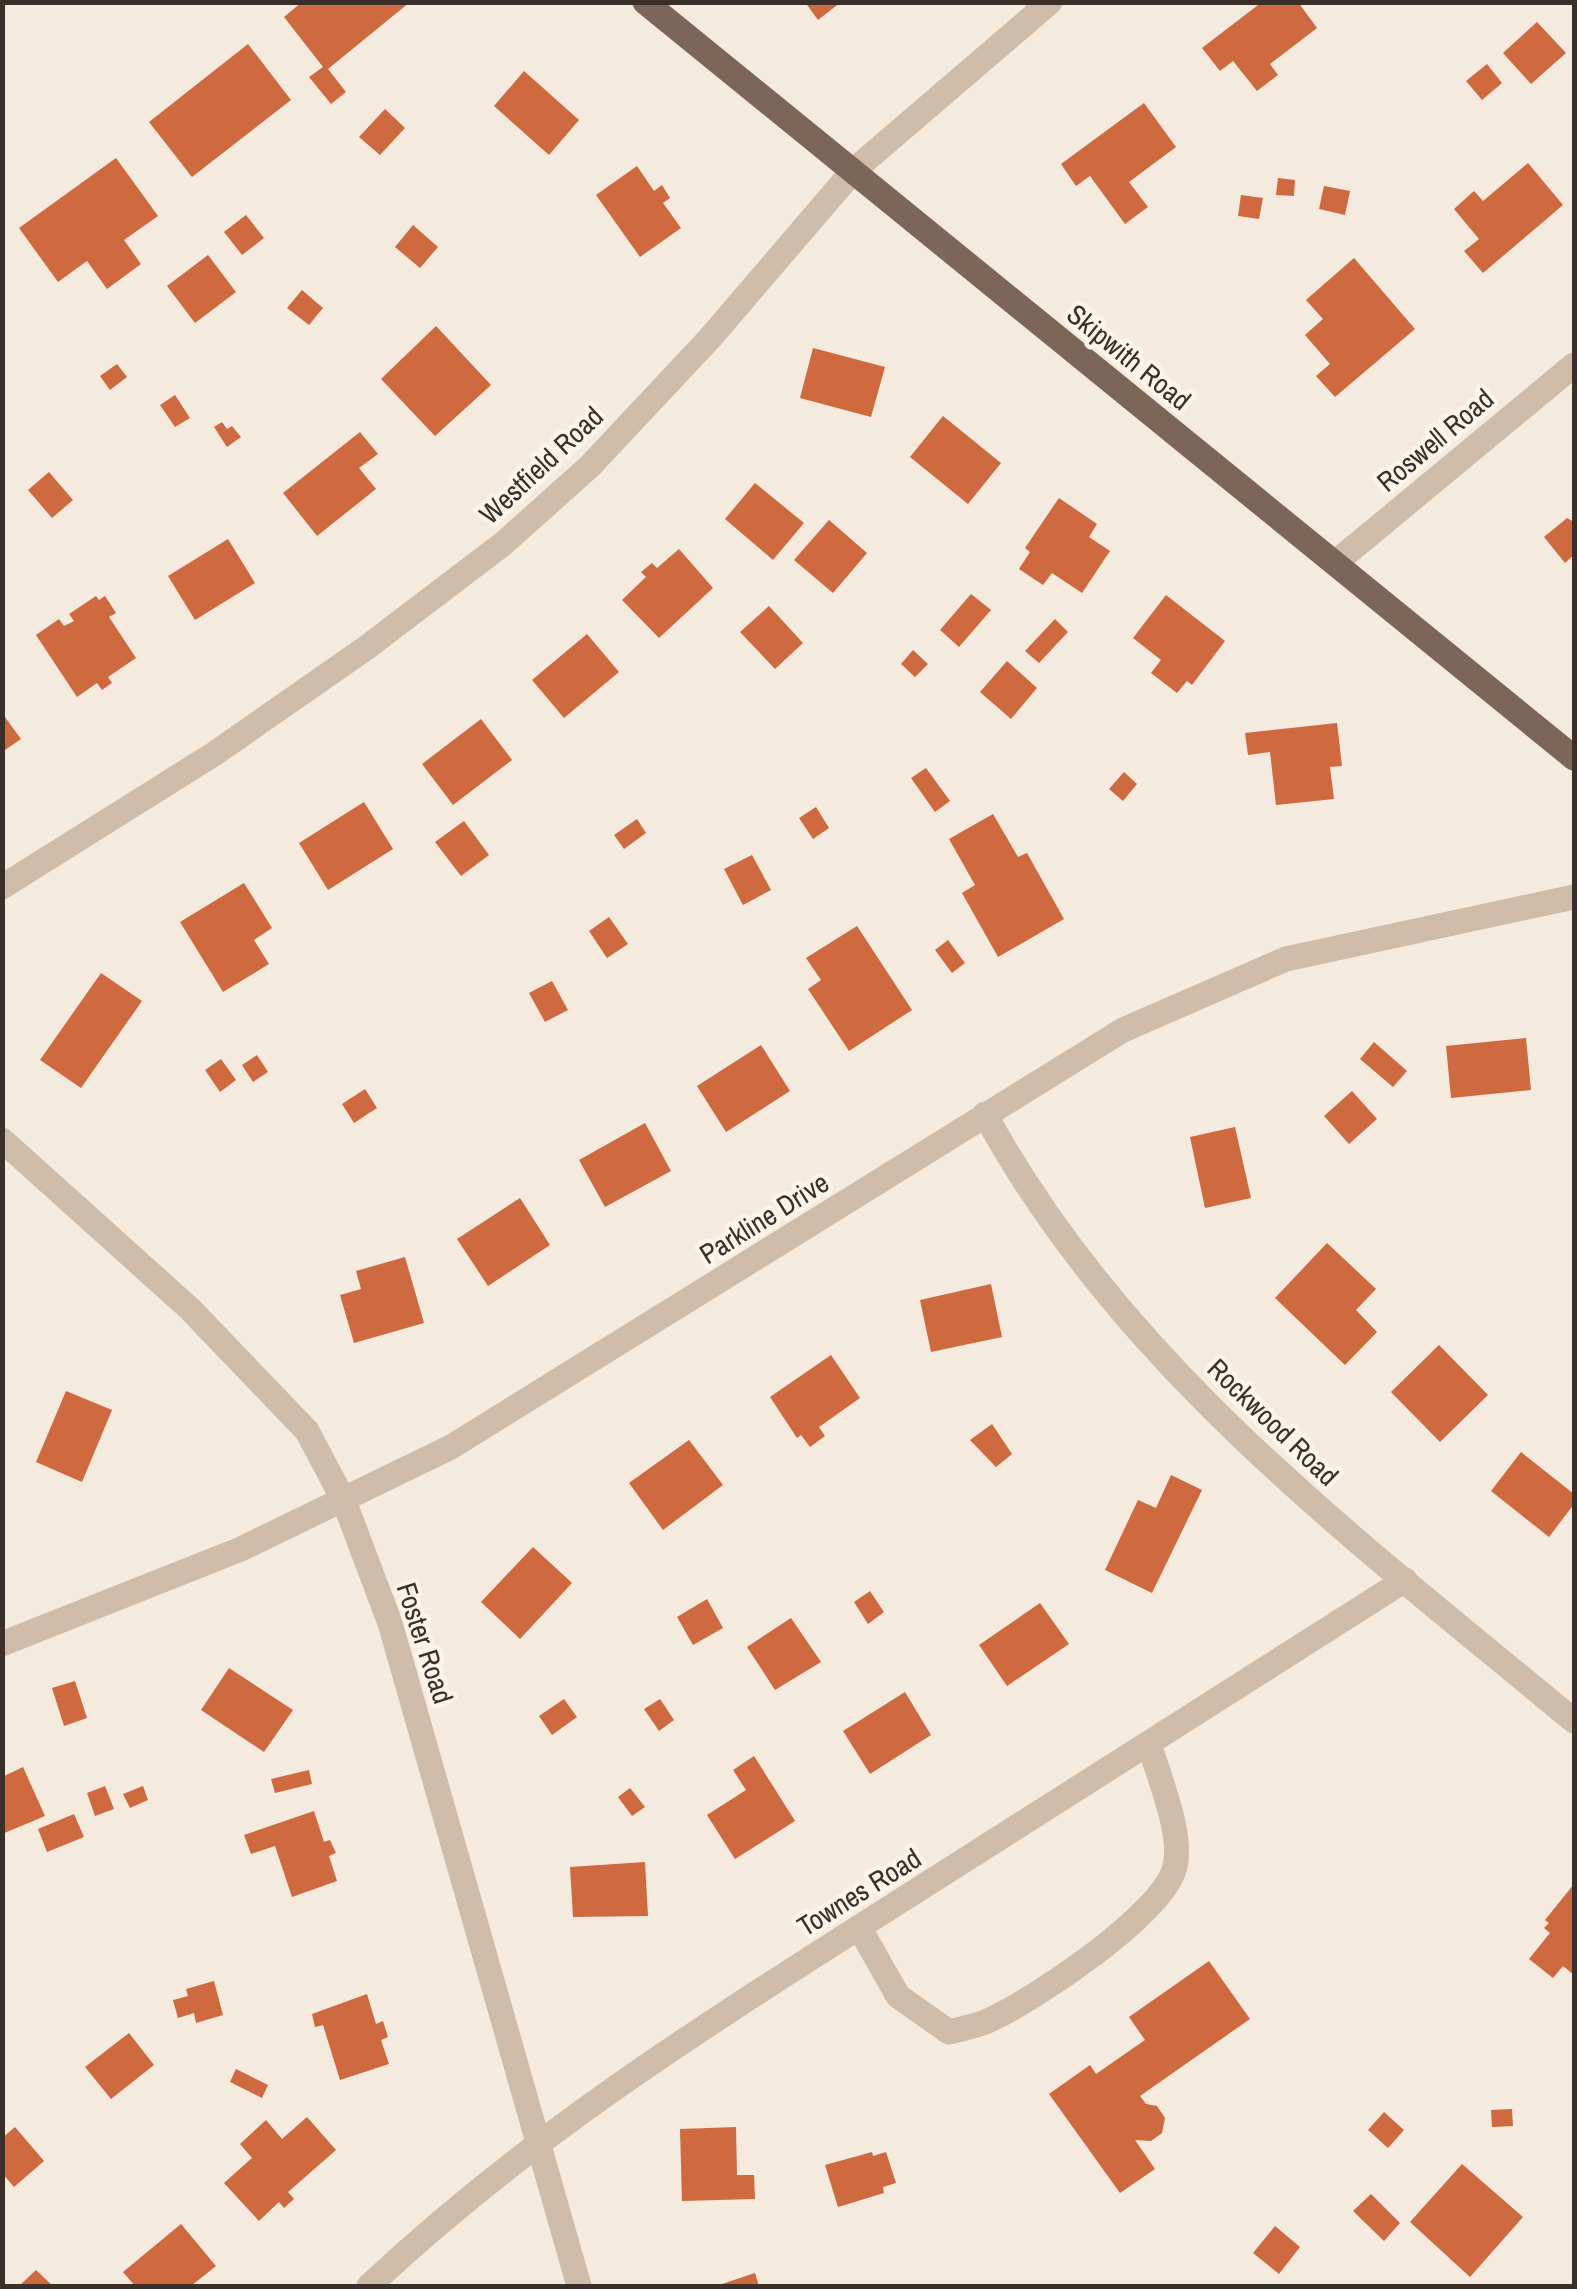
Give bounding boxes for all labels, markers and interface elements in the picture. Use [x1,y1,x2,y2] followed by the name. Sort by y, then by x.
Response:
[1059,295,1199,419] street label: Skipwith Road
[1369,380,1501,500] street label: Roswell Road
[471,398,611,532] street label: Westfield Road
[692,1163,836,1273] street label: Parkline Drive
[1199,1350,1347,1494] street label: Rockwood Road
[388,1578,462,1708] street label: Foster Road
[790,1839,928,1945] street label: Townes Road

